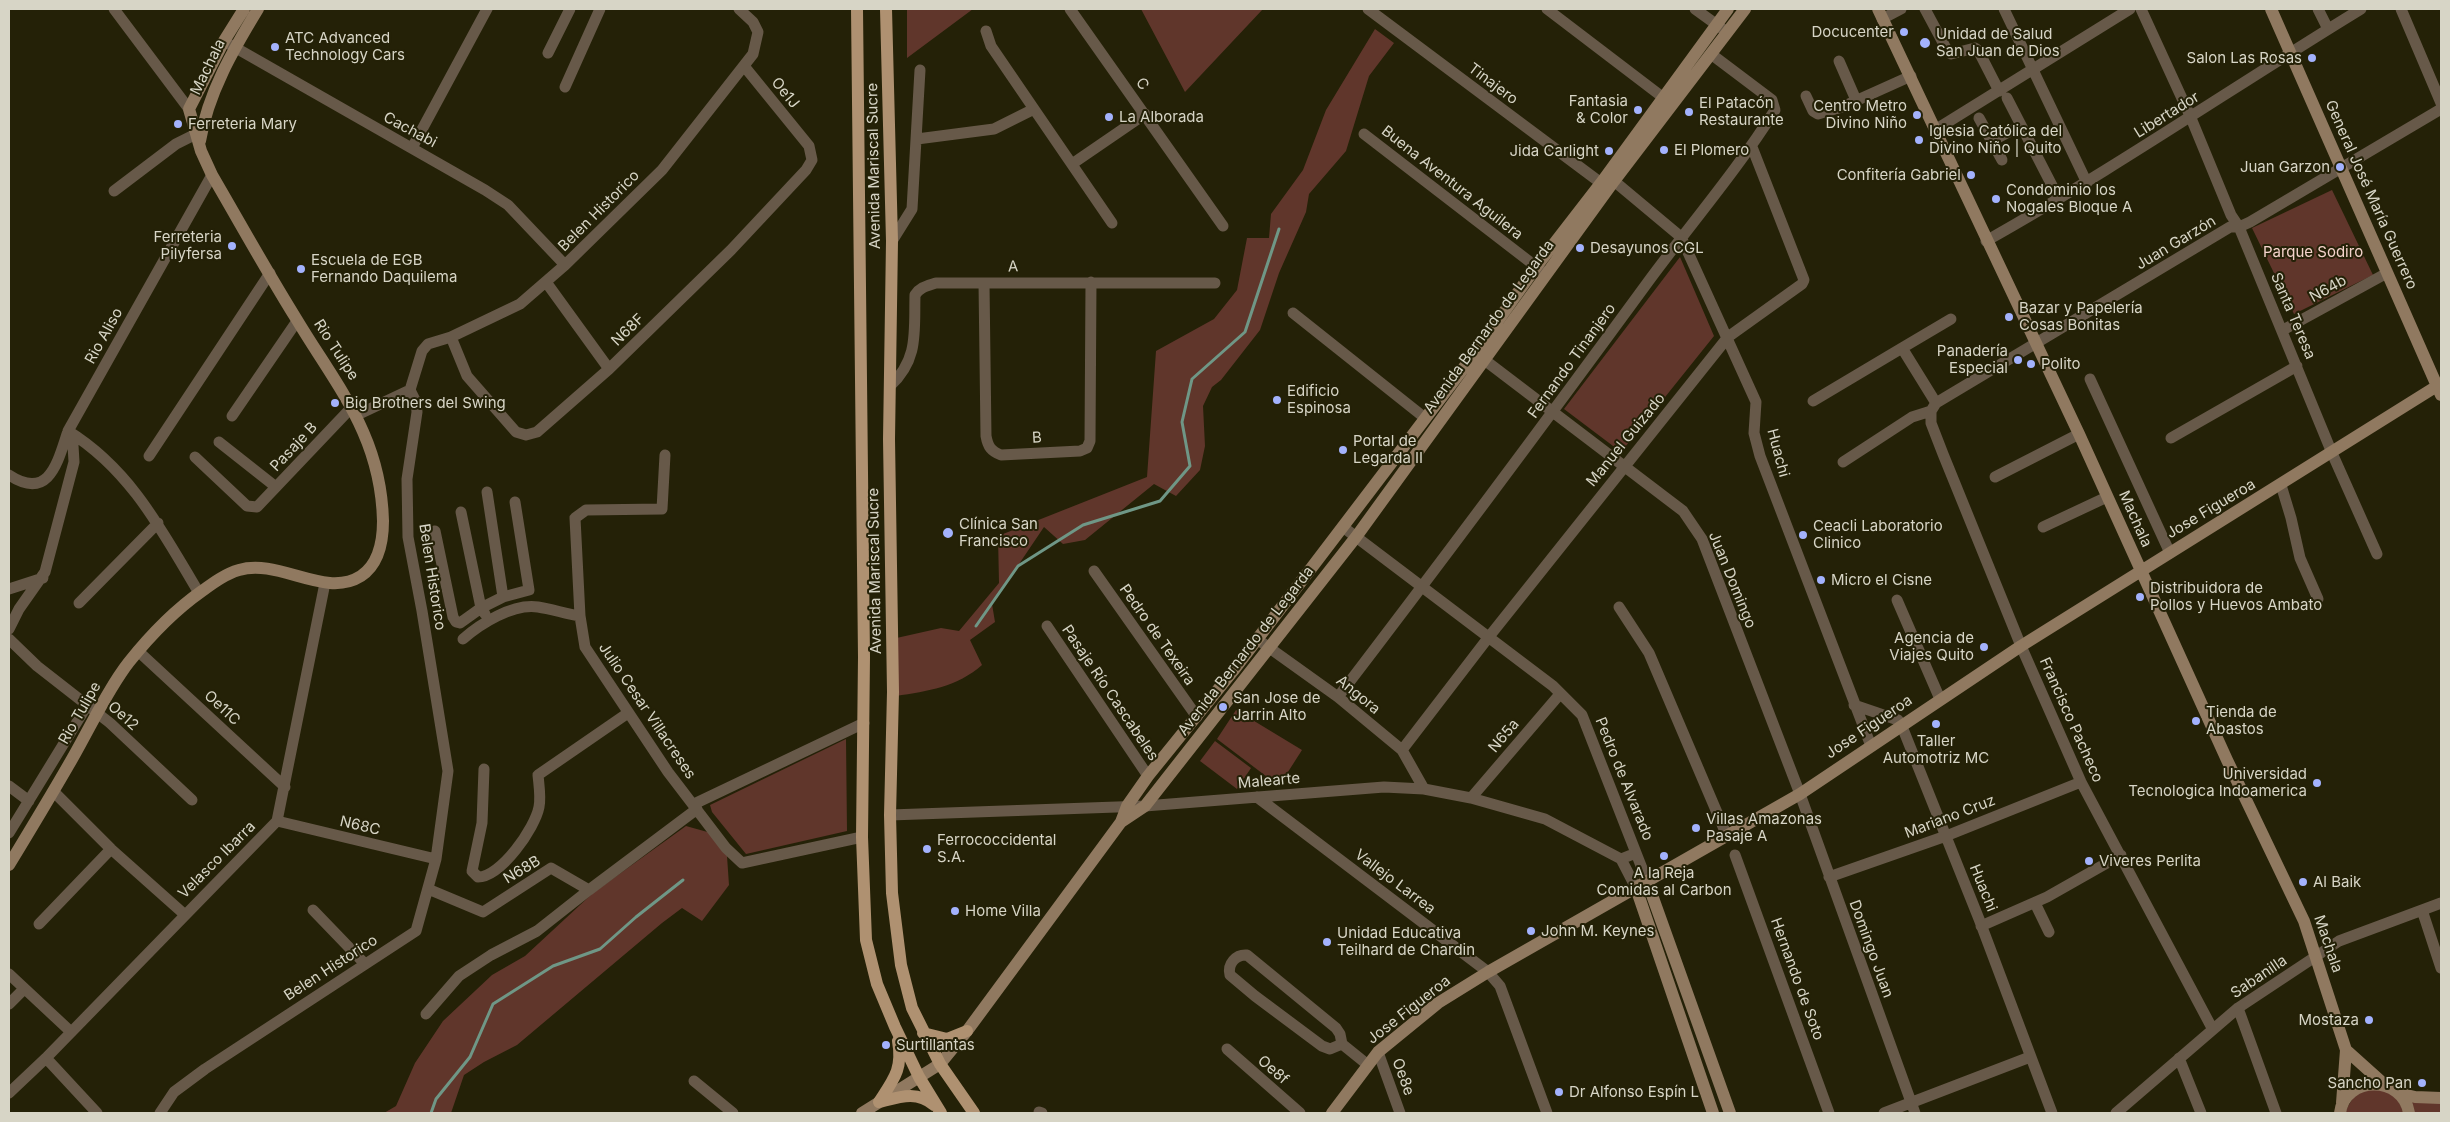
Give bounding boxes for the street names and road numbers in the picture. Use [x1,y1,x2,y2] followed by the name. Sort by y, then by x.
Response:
[187,36,229,98] street label: Machala
[1465,60,1521,108] street label: Tinajero
[767,74,803,112] street label: Oe1J
[1131,74,1153,94] street label: C
[864,83,884,249] street label: Avenida Mariscal Sucre
[2131,88,2203,142] street label: Libertador
[2321,98,2421,292] street label: General José María Guerrero
[380,108,440,152] street label: Cachabi
[1378,122,1526,244] street label: Buena Aventura Aguilera
[555,167,643,255] street label: Belen Historico
[2133,212,2219,274] street label: Juan Garzón
[1420,237,1558,417] street label: Avenida Bernardo de Legarda
[1008,258,1018,276] street label: A
[2267,270,2319,362] street label: Santa Teresa
[2306,272,2350,306] street label: N64b
[1524,300,1620,422] street label: Fernando Tinanjero
[81,305,127,367] street label: Rio Aliso
[608,310,648,350] street label: N68F
[310,316,362,384] street label: Rio Tulipe
[1583,390,1669,490] street label: Manuel Guizado
[267,419,321,475] street label: Pasaje B
[1763,427,1793,479] street label: Huachi
[1032,429,1042,447] street label: B
[2163,475,2259,543] street label: Jose Figueroa
[865,488,885,654] street label: Avenida Mariscal Sucre
[2115,488,2155,550] street label: Machala
[415,522,449,632] street label: Belen Historico
[1704,529,1760,631] street label: Juan Domingo
[1174,563,1318,739] street label: Avenida Bernardo de Legarda
[1115,581,1199,689] street label: Pedro de Texeira
[1058,622,1162,764] street label: Pasaje Río Cascabeles
[595,639,699,783] street label: Julio Cesar Villacreses
[2035,655,2107,785] street label: Francisco Pacheco
[1332,672,1384,718] street label: Angora
[55,679,105,747] street label: Rio Tulipe
[200,687,244,729] street label: Oe11C
[1822,691,1916,763] street label: Jose Figueroa
[104,698,142,734] street label: Oe12
[1591,715,1657,843] street label: Pedro de Alvarado
[1485,716,1523,756] street label: N65a
[1237,769,1301,793] street label: Malearte
[1902,791,1998,843] street label: Mariano Cruz
[338,813,382,839] street label: N68C
[175,818,259,902] street label: Velasco Ibarra
[1351,846,1439,918] street label: Vallejo Larrea
[500,852,544,888] street label: N68B
[1965,862,2001,914] street label: Huachi
[1845,898,1897,1000] street label: Domingo Juan
[2310,913,2346,975] street label: Machala
[1767,915,1827,1043] street label: Hernando de Soto
[281,931,381,1005] street label: Belen Historico
[2227,952,2291,1002] street label: Sabanilla
[1364,972,1454,1048] street label: Jose Figueroa
[1254,1052,1292,1088] street label: Oe8f
[1388,1056,1418,1098] street label: Oe8e

